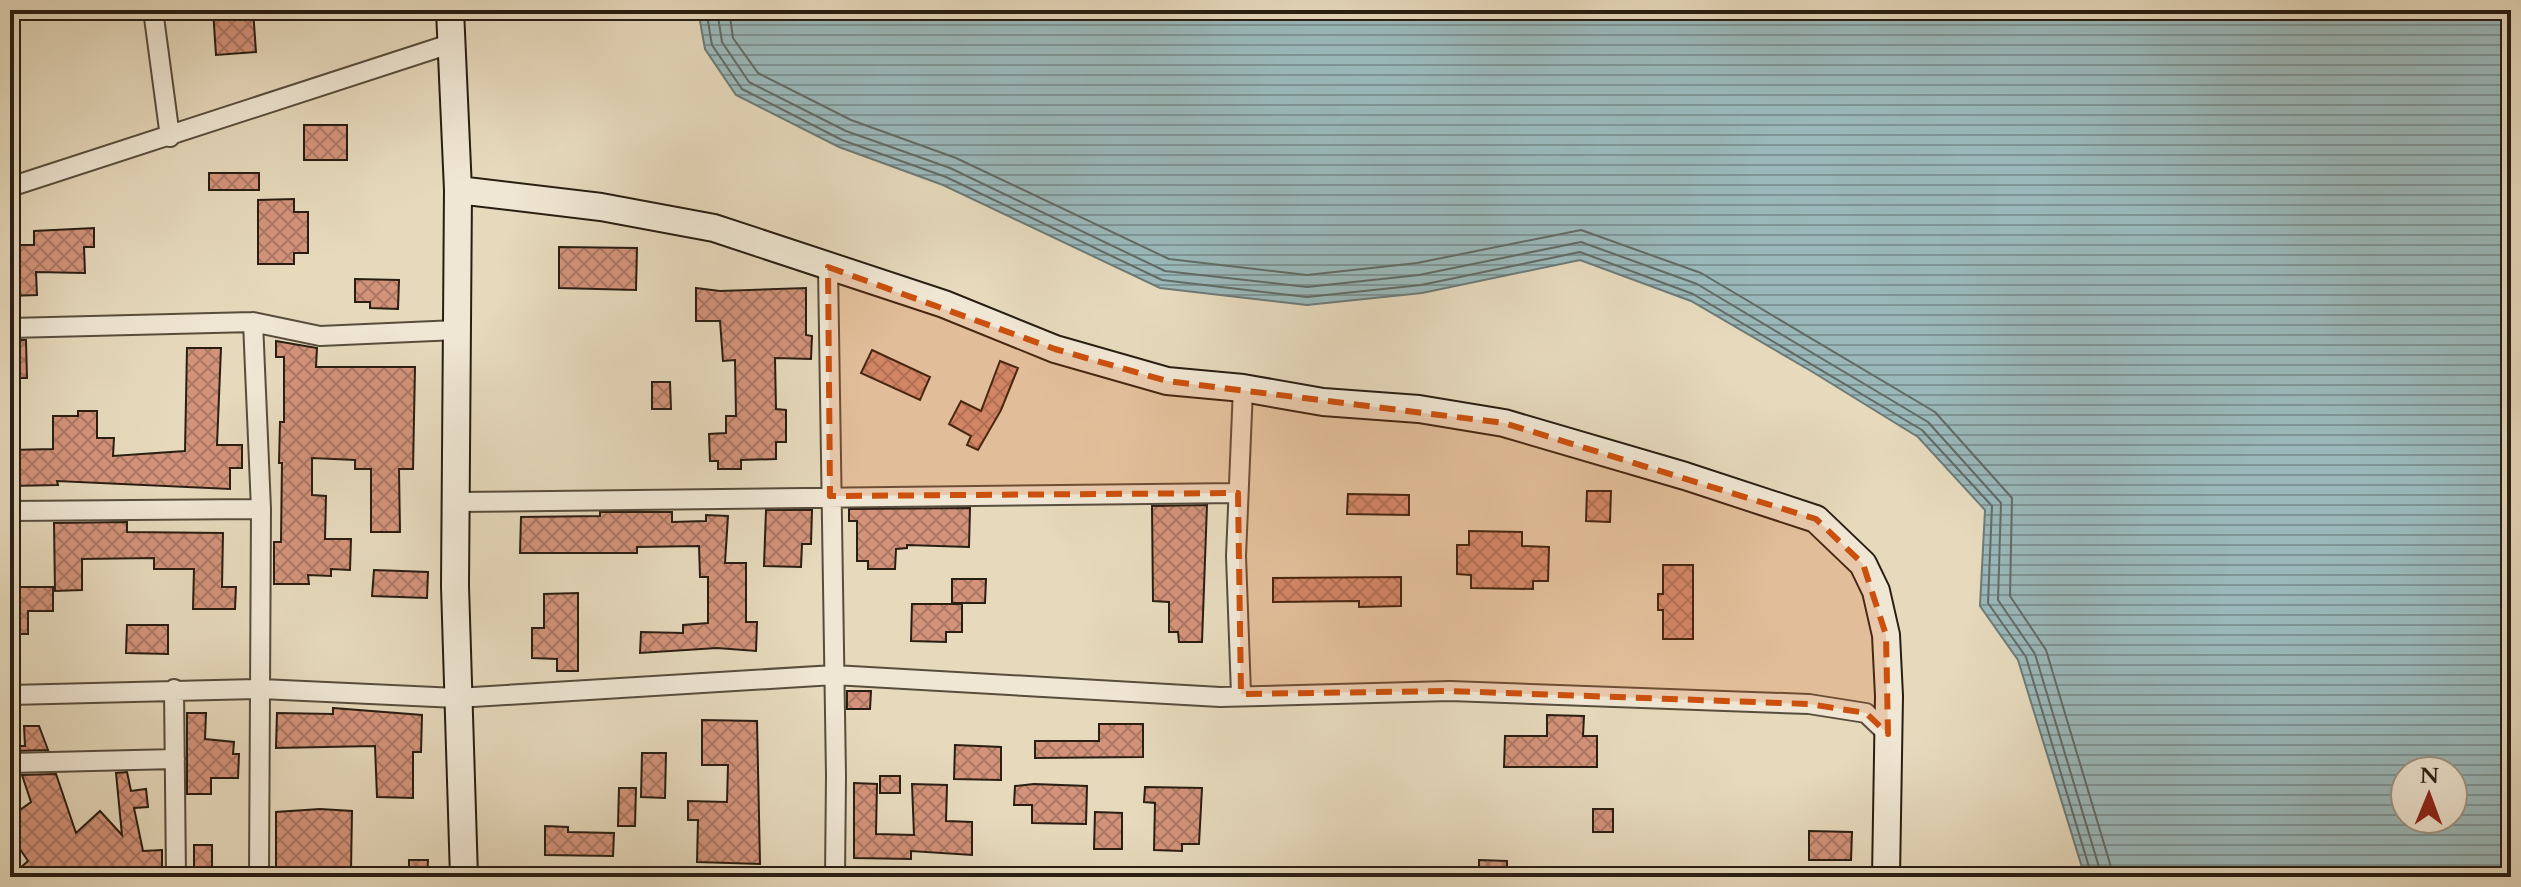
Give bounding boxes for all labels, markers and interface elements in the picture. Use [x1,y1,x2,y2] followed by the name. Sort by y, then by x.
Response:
[2389,755,2469,835] north arrow
[2420,761,2439,791] text: N

